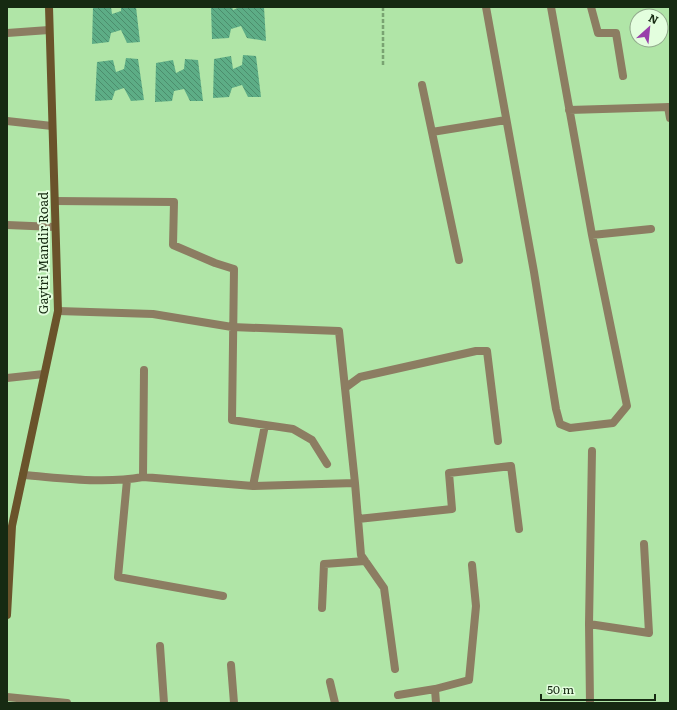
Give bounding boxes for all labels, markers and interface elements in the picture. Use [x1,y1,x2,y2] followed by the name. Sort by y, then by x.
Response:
[629,8,669,48] north arrow
[646,9,662,27] text: N
[33,192,52,314] street label: Gaytri Mandir Road
[541,676,655,702] scale bar
[547,680,574,698] text: 50 m

